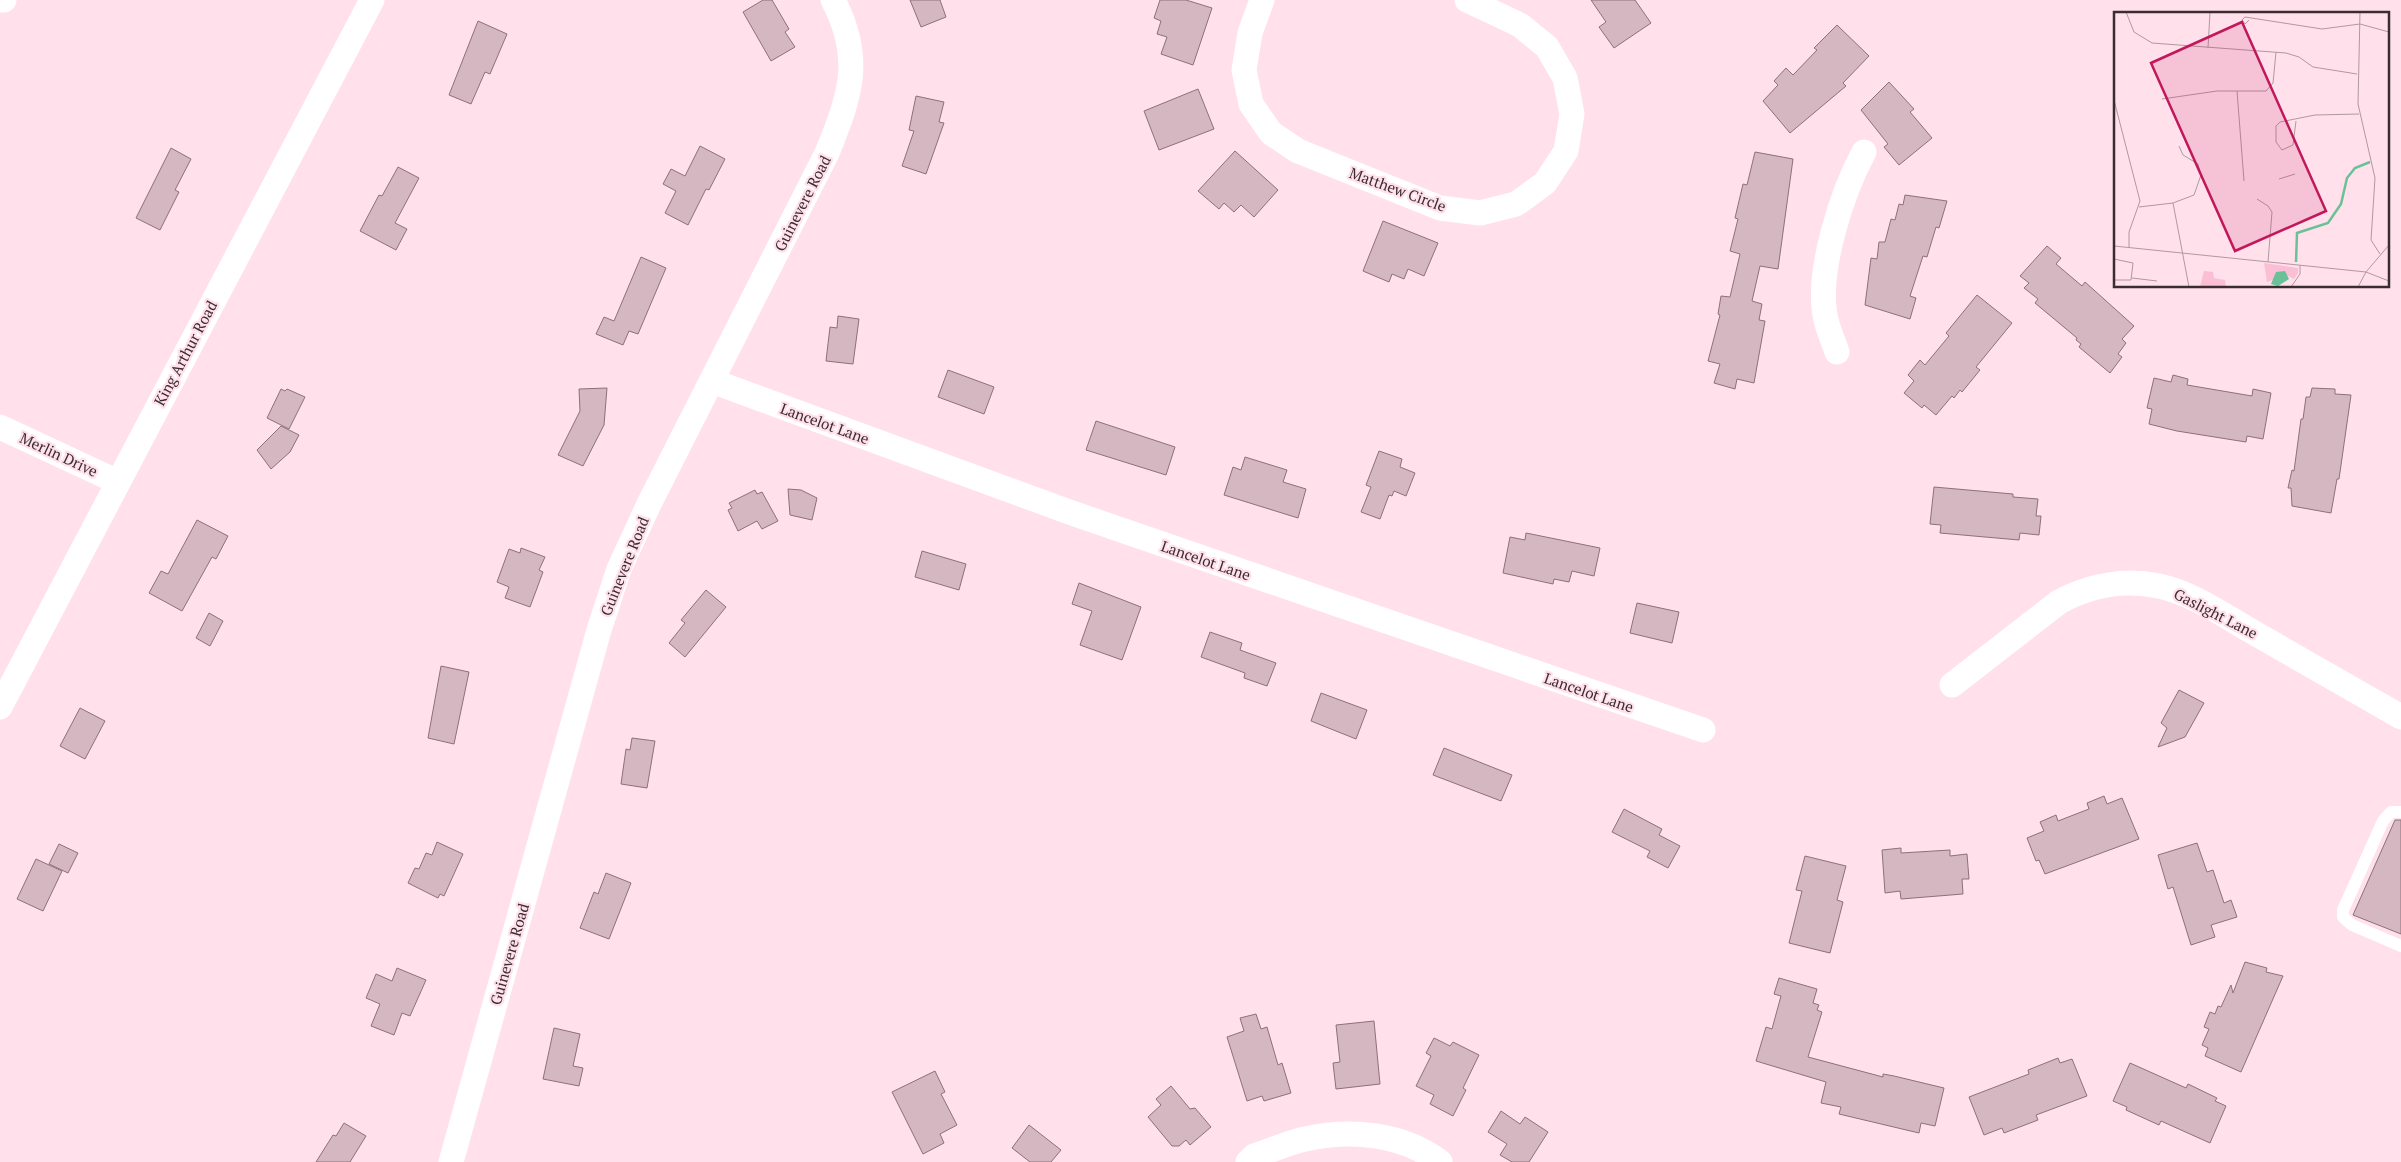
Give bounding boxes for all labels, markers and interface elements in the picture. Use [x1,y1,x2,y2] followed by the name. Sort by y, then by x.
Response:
[2114,12,2388,288] inset map
[769,152,835,254] street label: Guinevere Road
[1347,162,1449,216] street label: Matthew Circle
[149,297,221,409] street label: King Arthur Road
[778,398,872,448] street label: Lancelot Lane
[17,427,101,481] street label: Merlin Drive
[595,514,653,618] street label: Guinevere Road
[1159,535,1253,585] street label: Lancelot Lane
[2171,583,2261,643] street label: Gaslight Lane
[1542,667,1636,717] street label: Lancelot Lane
[485,901,533,1007] street label: Guinevere Road

